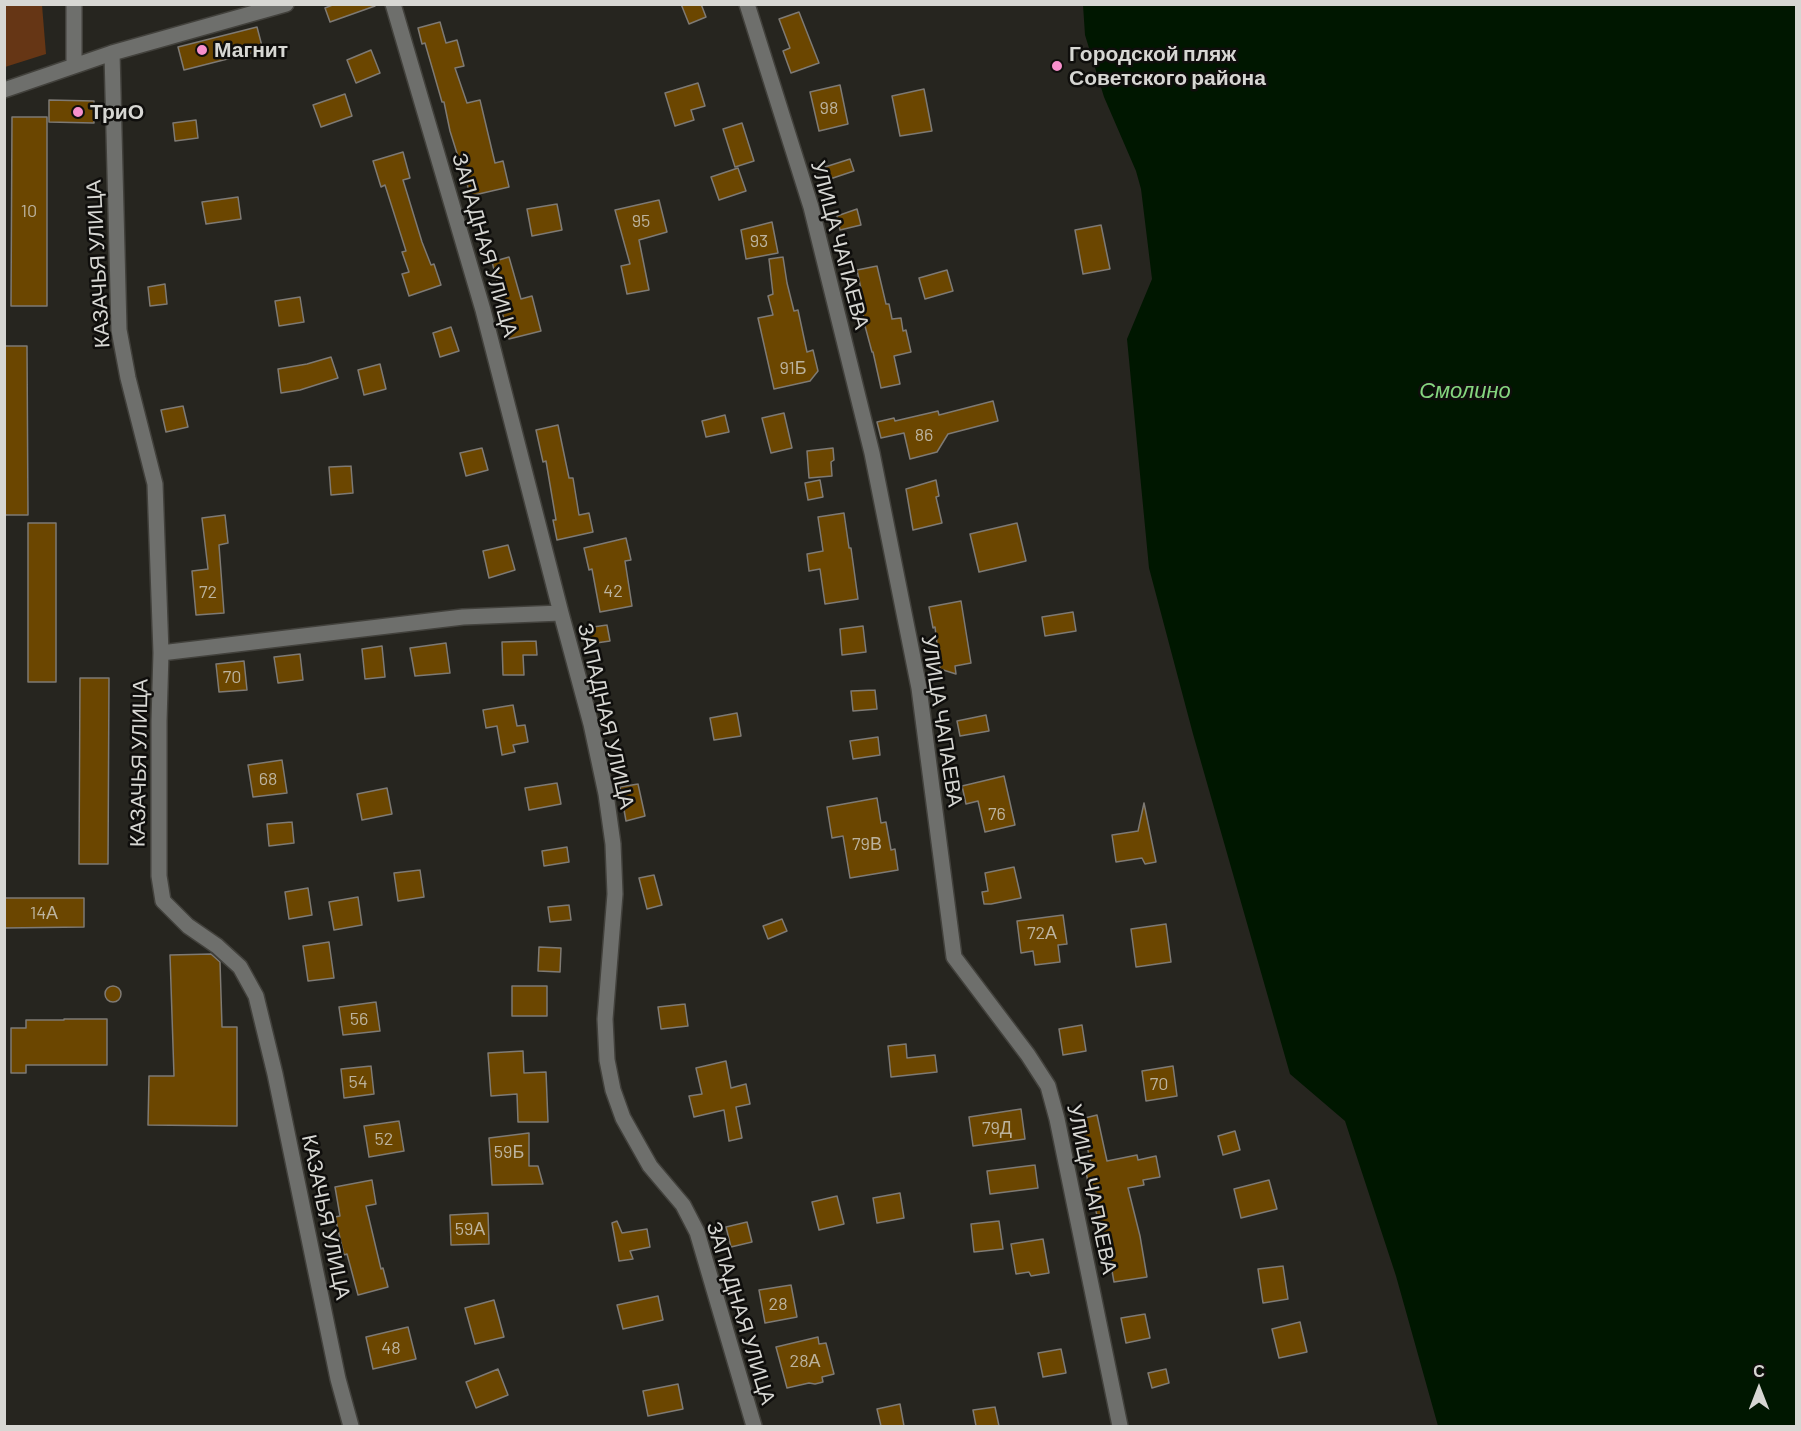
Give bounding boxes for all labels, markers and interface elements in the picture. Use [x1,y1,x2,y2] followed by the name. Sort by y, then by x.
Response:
[214,37,288,63] place label: Магнит
[1069,41,1266,91] place label: Городской пляж Советского района
[195,43,209,57] marker: Магнит
[1050,59,1064,73] marker: Городской пляж Советского района
[820,97,838,119] house number: 98
[90,99,144,125] place label: ТриО
[71,105,85,119] marker: ТриО
[447,150,523,340] street label: ЗАПАДНАЯ УЛИЦА
[805,158,875,332] street label: УЛИЦА ЧАПАЕВА
[81,179,115,349] street label: КАЗАЧЬЯ УЛИЦА
[21,200,37,222] house number: 10
[632,210,650,232] house number: 95
[750,230,768,252] house number: 93
[779,357,807,379] house number: 91Б
[1419,378,1511,404] water label: Смолино
[915,424,933,446] house number: 86
[603,580,623,602] house number: 42
[199,581,217,603] house number: 72
[572,621,640,811] street label: ЗАПАДНАЯ УЛИЦА
[916,633,968,809] street label: УЛИЦА ЧАПАЕВА
[223,666,241,688] house number: 70
[125,679,153,847] street label: КАЗАЧЬЯ УЛИЦА
[259,768,277,790] house number: 68
[988,803,1006,825] house number: 76
[852,833,882,855] house number: 79В
[30,902,58,924] house number: 14А
[1027,922,1057,944] house number: 72А
[350,1008,368,1030] house number: 56
[348,1071,368,1093] house number: 54
[1150,1073,1168,1095] house number: 70
[1062,1102,1122,1276] street label: УЛИЦА ЧАПАЕВА
[982,1117,1012,1139] house number: 79Д
[375,1128,393,1150] house number: 52
[296,1132,356,1302] street label: КАЗАЧЬЯ УЛИЦА
[494,1141,524,1163] house number: 59Б
[455,1218,485,1240] house number: 59А
[701,1218,781,1408] street label: ЗАПАДНАЯ УЛИЦА
[768,1293,788,1315] house number: 28
[381,1337,401,1359] house number: 48
[789,1350,821,1372] house number: 28А
[1729,1359,1789,1419] north arrow
[1753,1361,1765,1380] text: С

